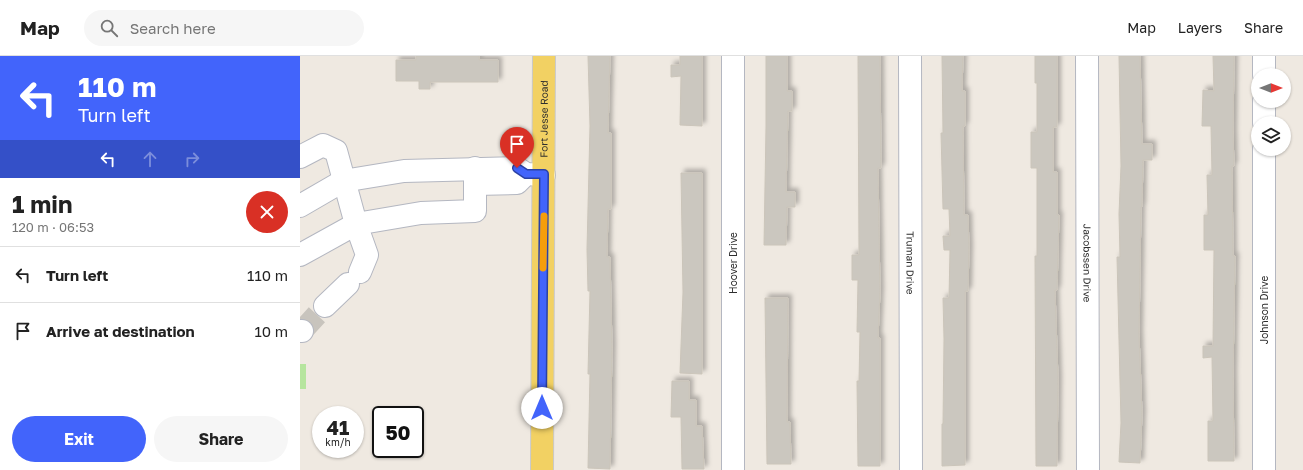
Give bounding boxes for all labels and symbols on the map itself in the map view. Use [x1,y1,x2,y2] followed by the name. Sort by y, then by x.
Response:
[1251,68,1291,108] north arrow
[538,80,550,158] street label: Fort Jesse Road
[500,127,534,168] pin
[1081,224,1094,303] street label: Jacobssen Drive
[904,231,917,295] street label: Truman Drive
[727,232,739,294] street label: Hoover Drive
[1258,276,1270,344] street label: Johnson Drive
[521,387,563,429] position arrow
[372,406,424,458] speed limit sign: 50

